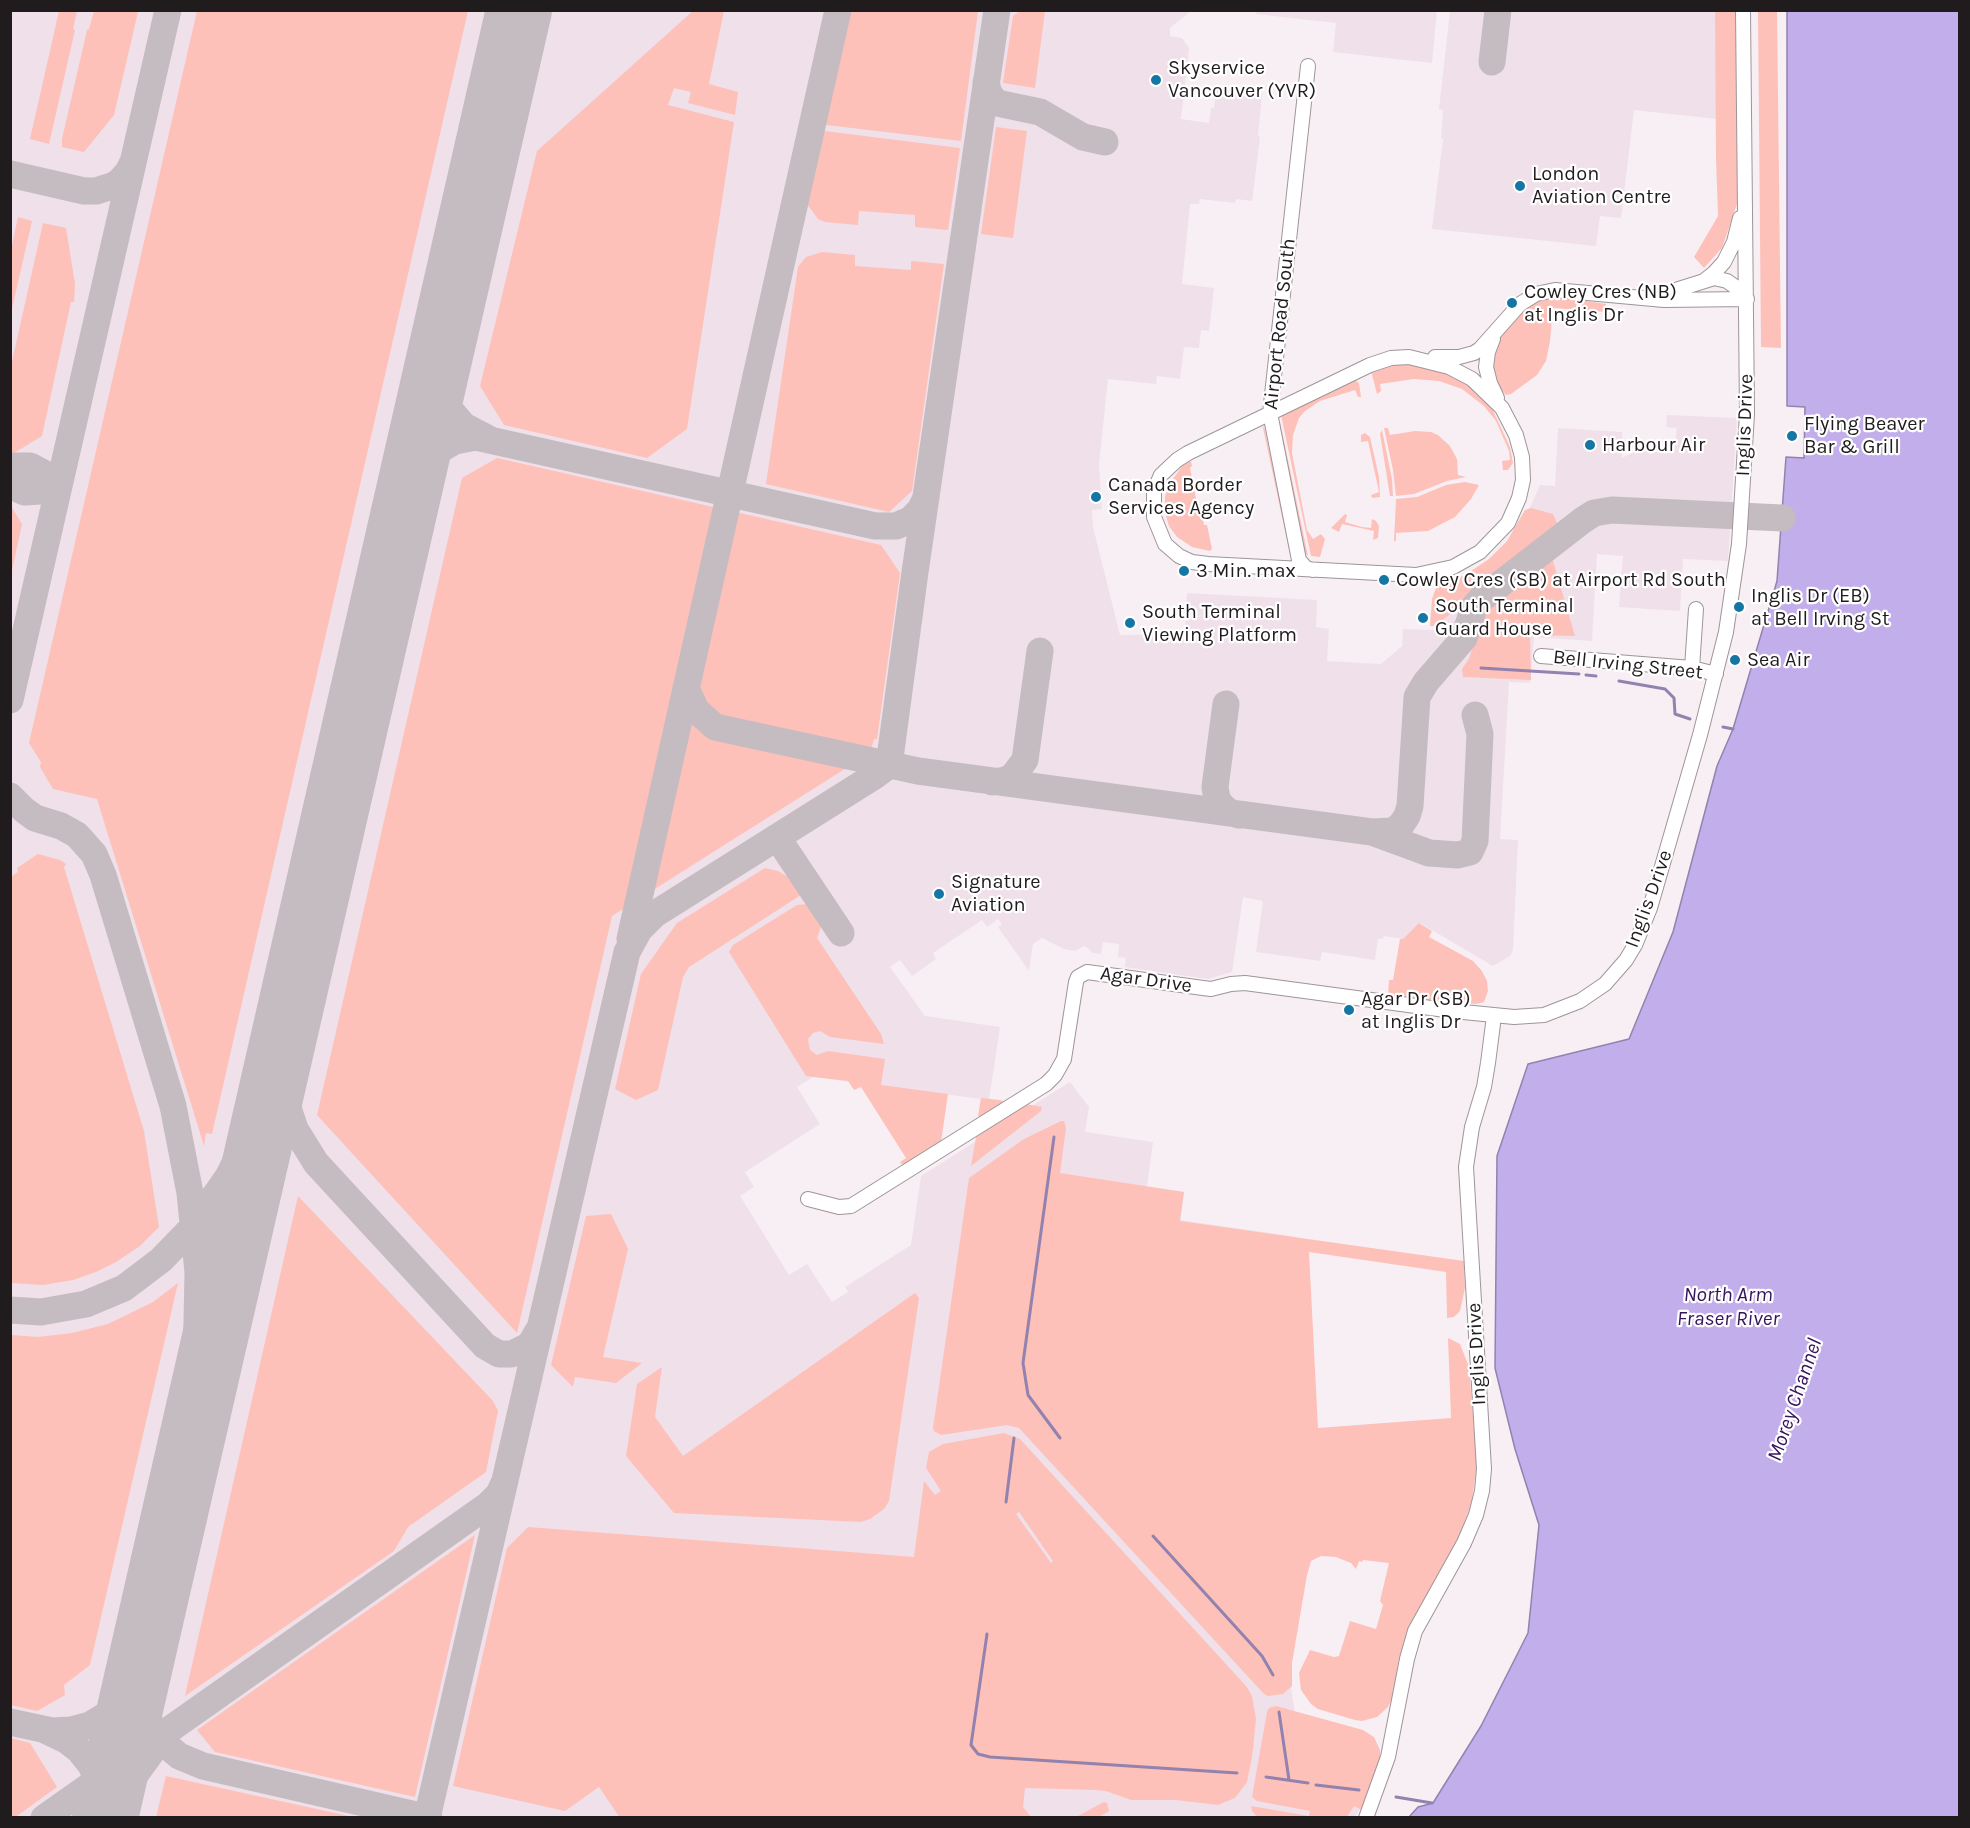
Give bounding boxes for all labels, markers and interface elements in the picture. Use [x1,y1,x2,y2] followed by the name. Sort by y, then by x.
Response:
[1168,56,1316,103] place label: Skyservice Vancouver (YVR)
[1149,73,1163,87] marker: Skyservice Vancouver (YVR)
[1532,162,1671,209] place label: London Aviation Centre
[1513,179,1527,193] marker: London Aviation Centre
[1259,237,1301,411] street label: Airport Road South
[1524,280,1677,327] place label: Cowley Cres (NB) at Inglis Dr
[1505,296,1519,310] marker: Cowley Cres (NB) at Inglis Dr
[1731,373,1759,477] street label: Inglis Drive
[1804,412,1925,459] place label: Flying Beaver Bar & Grill
[1785,429,1799,443] marker: Flying Beaver Bar & Grill
[1602,433,1705,457] place label: Harbour Air
[1583,438,1597,452] marker: Harbour Air
[1108,473,1254,520] place label: Canada Border Services Agency
[1089,490,1103,504] marker: Canada Border Services Agency
[1196,559,1296,583] place label: 3 Min. max
[1177,564,1191,578] marker: 3 Min. max
[1396,568,1726,592] place label: Cowley Cres (SB) at Airport Rd South
[1377,573,1391,587] marker: Cowley Cres (SB) at Airport Rd South
[1751,584,1889,631] place label: Inglis Dr (EB) at Bell Irving St
[1435,594,1574,641] place label: South Terminal Guard House
[1142,600,1297,647] place label: South Terminal Viewing Platform
[1732,600,1746,614] marker: Inglis Dr (EB) at Bell Irving St
[1416,611,1430,625] marker: South Terminal Guard House
[1123,616,1137,630] marker: South Terminal Viewing Platform
[1552,645,1704,685] street label: Bell Irving Street
[1747,648,1810,672] place label: Sea Air
[1728,653,1742,667] marker: Sea Air
[1620,847,1678,951] street label: Inglis Drive
[951,870,1041,917] place label: Signature Aviation
[932,887,946,901] marker: Signature Aviation
[1099,962,1193,998] street label: Agar Drive
[1361,987,1471,1034] place label: Agar Dr (SB) at Inglis Dr
[1342,1003,1356,1017] marker: Agar Dr (SB) at Inglis Dr
[1677,1282,1779,1332] water label: North Arm Fraser River
[1462,1302,1492,1406] street label: Inglis Drive
[1762,1335,1828,1465] water label: Morey Channel

